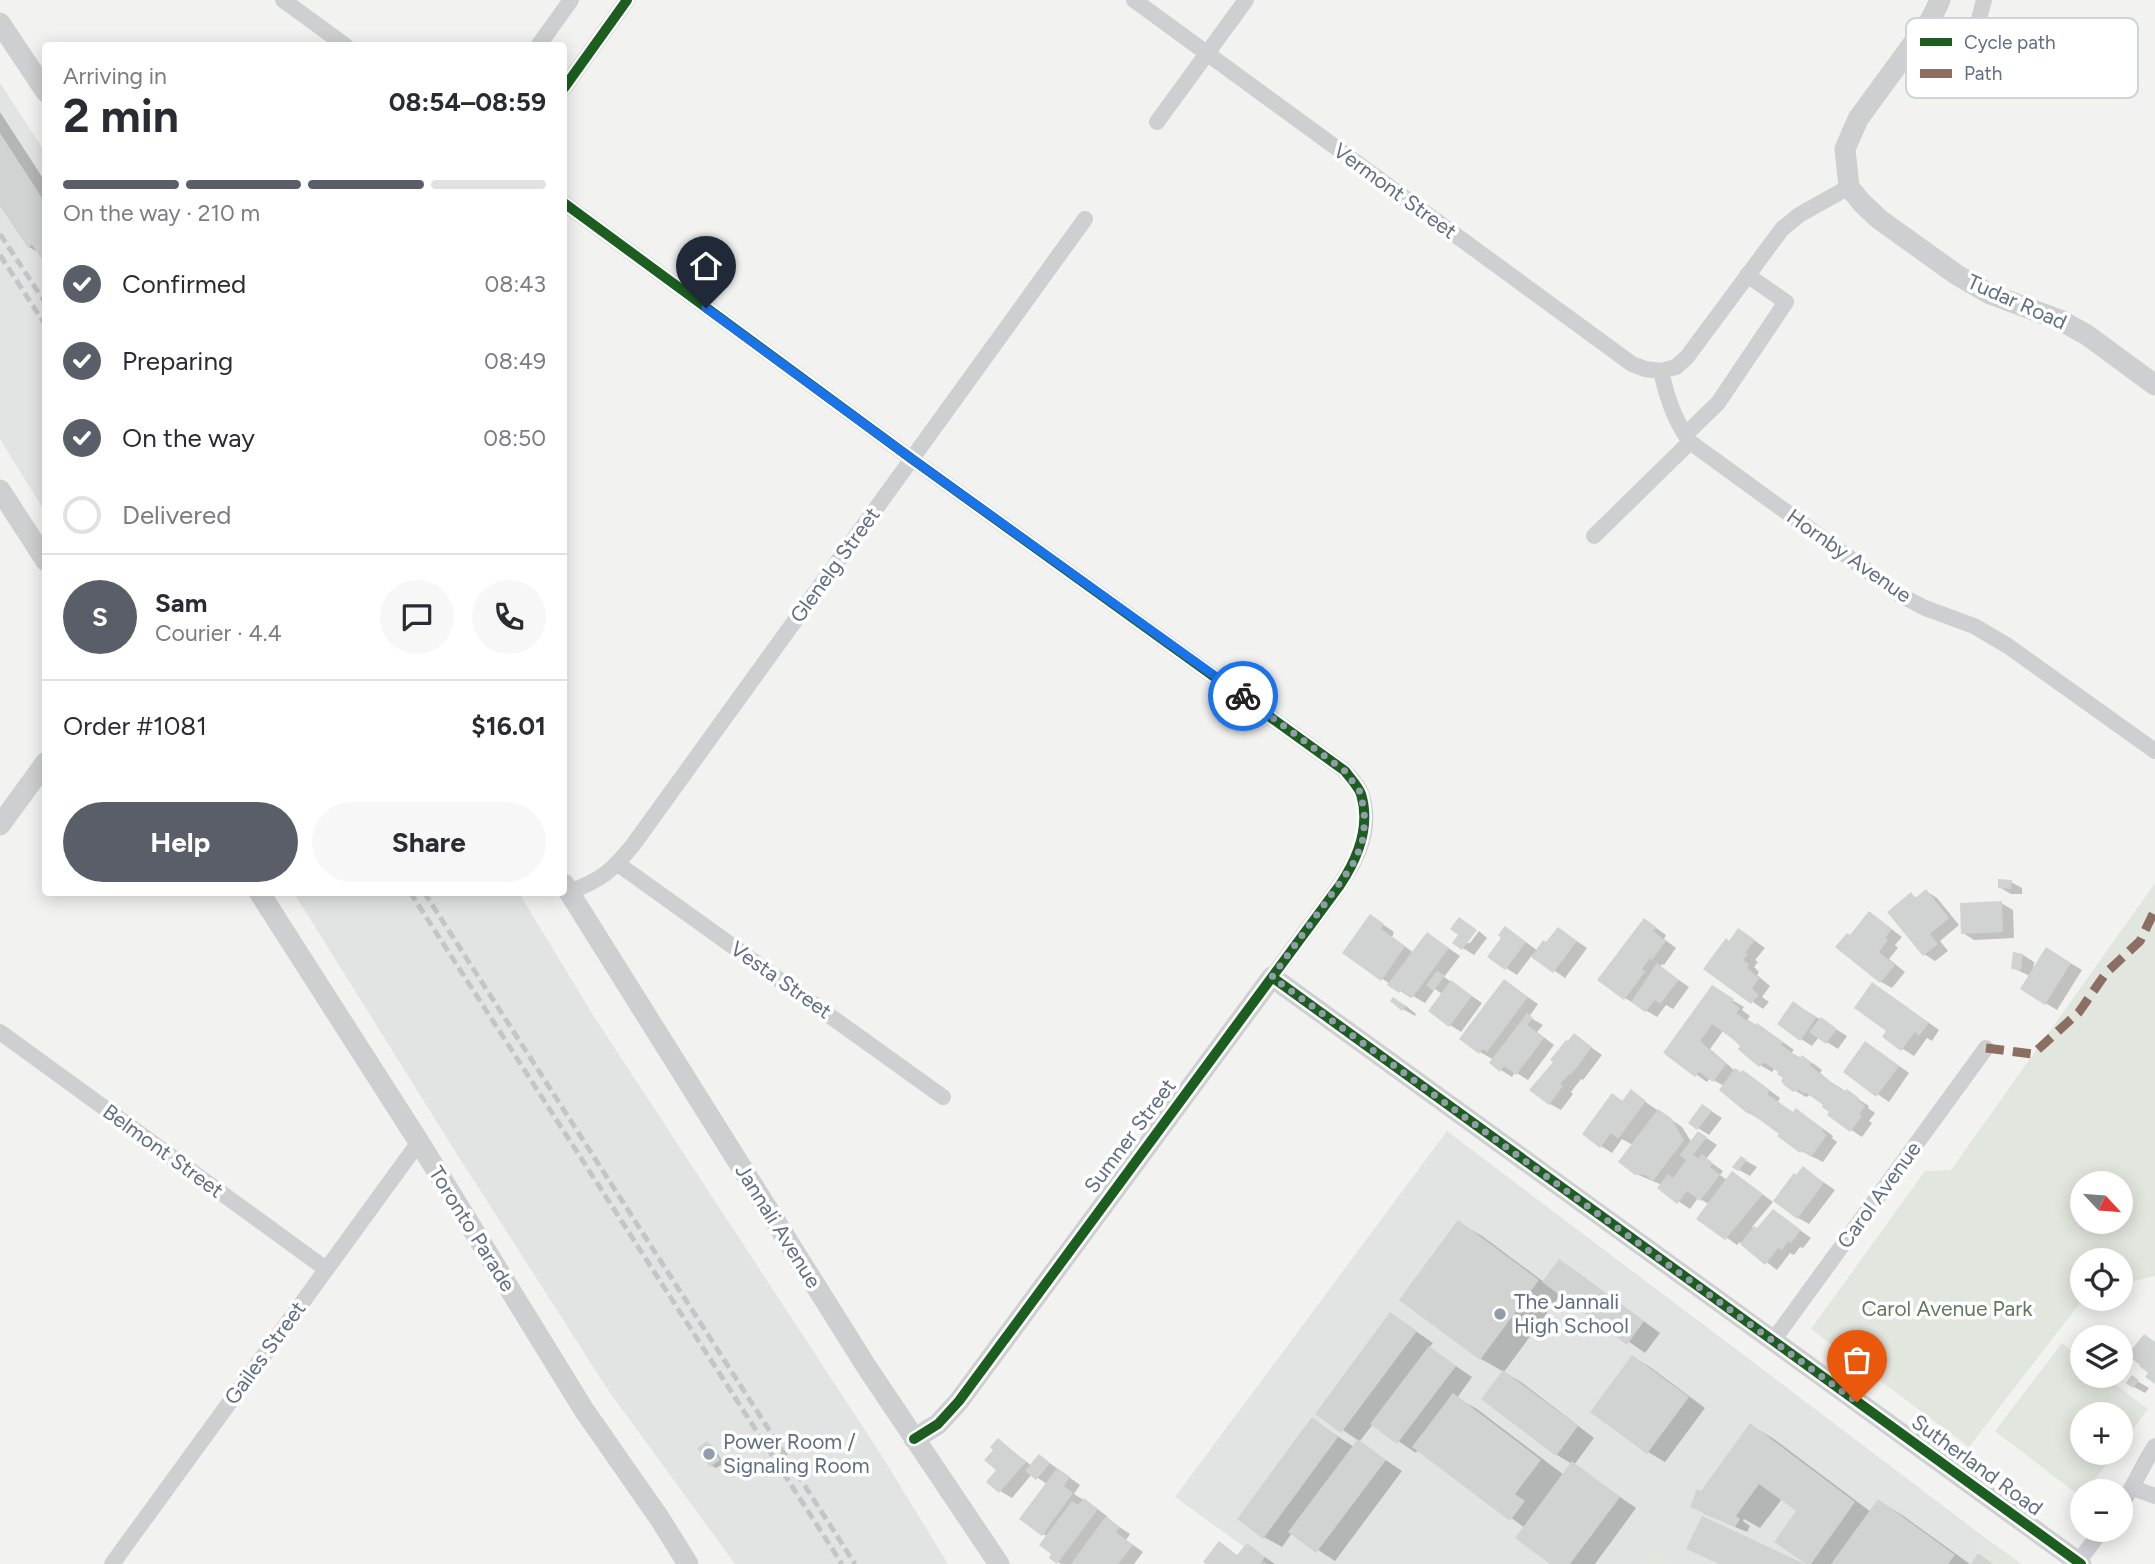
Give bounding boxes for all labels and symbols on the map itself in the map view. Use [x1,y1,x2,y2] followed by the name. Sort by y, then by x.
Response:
[1906,18,2138,98] legend
[1964,31,2056,54] text: Cycle path
[1964,62,2002,85] text: Path
[1329,138,1462,244] street label: Vermont Street
[676,236,736,308] pin
[1964,269,2071,335] street label: Tudar Road
[784,502,885,627] street label: Glenelg Street
[1782,503,1916,608] street label: Hornby Avenue
[1208,661,1278,731] courier
[726,936,837,1024] street label: Vesta Street
[1078,1074,1181,1198] street label: Sumner Street
[98,1099,228,1203] street label: Belmont Street
[1831,1136,1926,1253] street label: Carol Avenue
[730,1159,826,1292] street label: Jannali Avenue
[424,1161,521,1296] street label: Toronto Parade
[2070,1171,2133,1234] north arrow
[1514,1289,1629,1338] place label: The Jannali High School
[219,1296,310,1409] street label: Gailes Street
[1861,1296,2033,1321] park label: Carol Avenue Park
[1492,1306,1508,1322] marker: The Jannali High School
[1827,1330,1887,1402] pin
[1907,1409,2048,1520] street label: Sutherland Road
[723,1429,870,1478] place label: Power Room / Signaling Room
[701,1446,717,1462] marker: Power Room / Signaling Room

